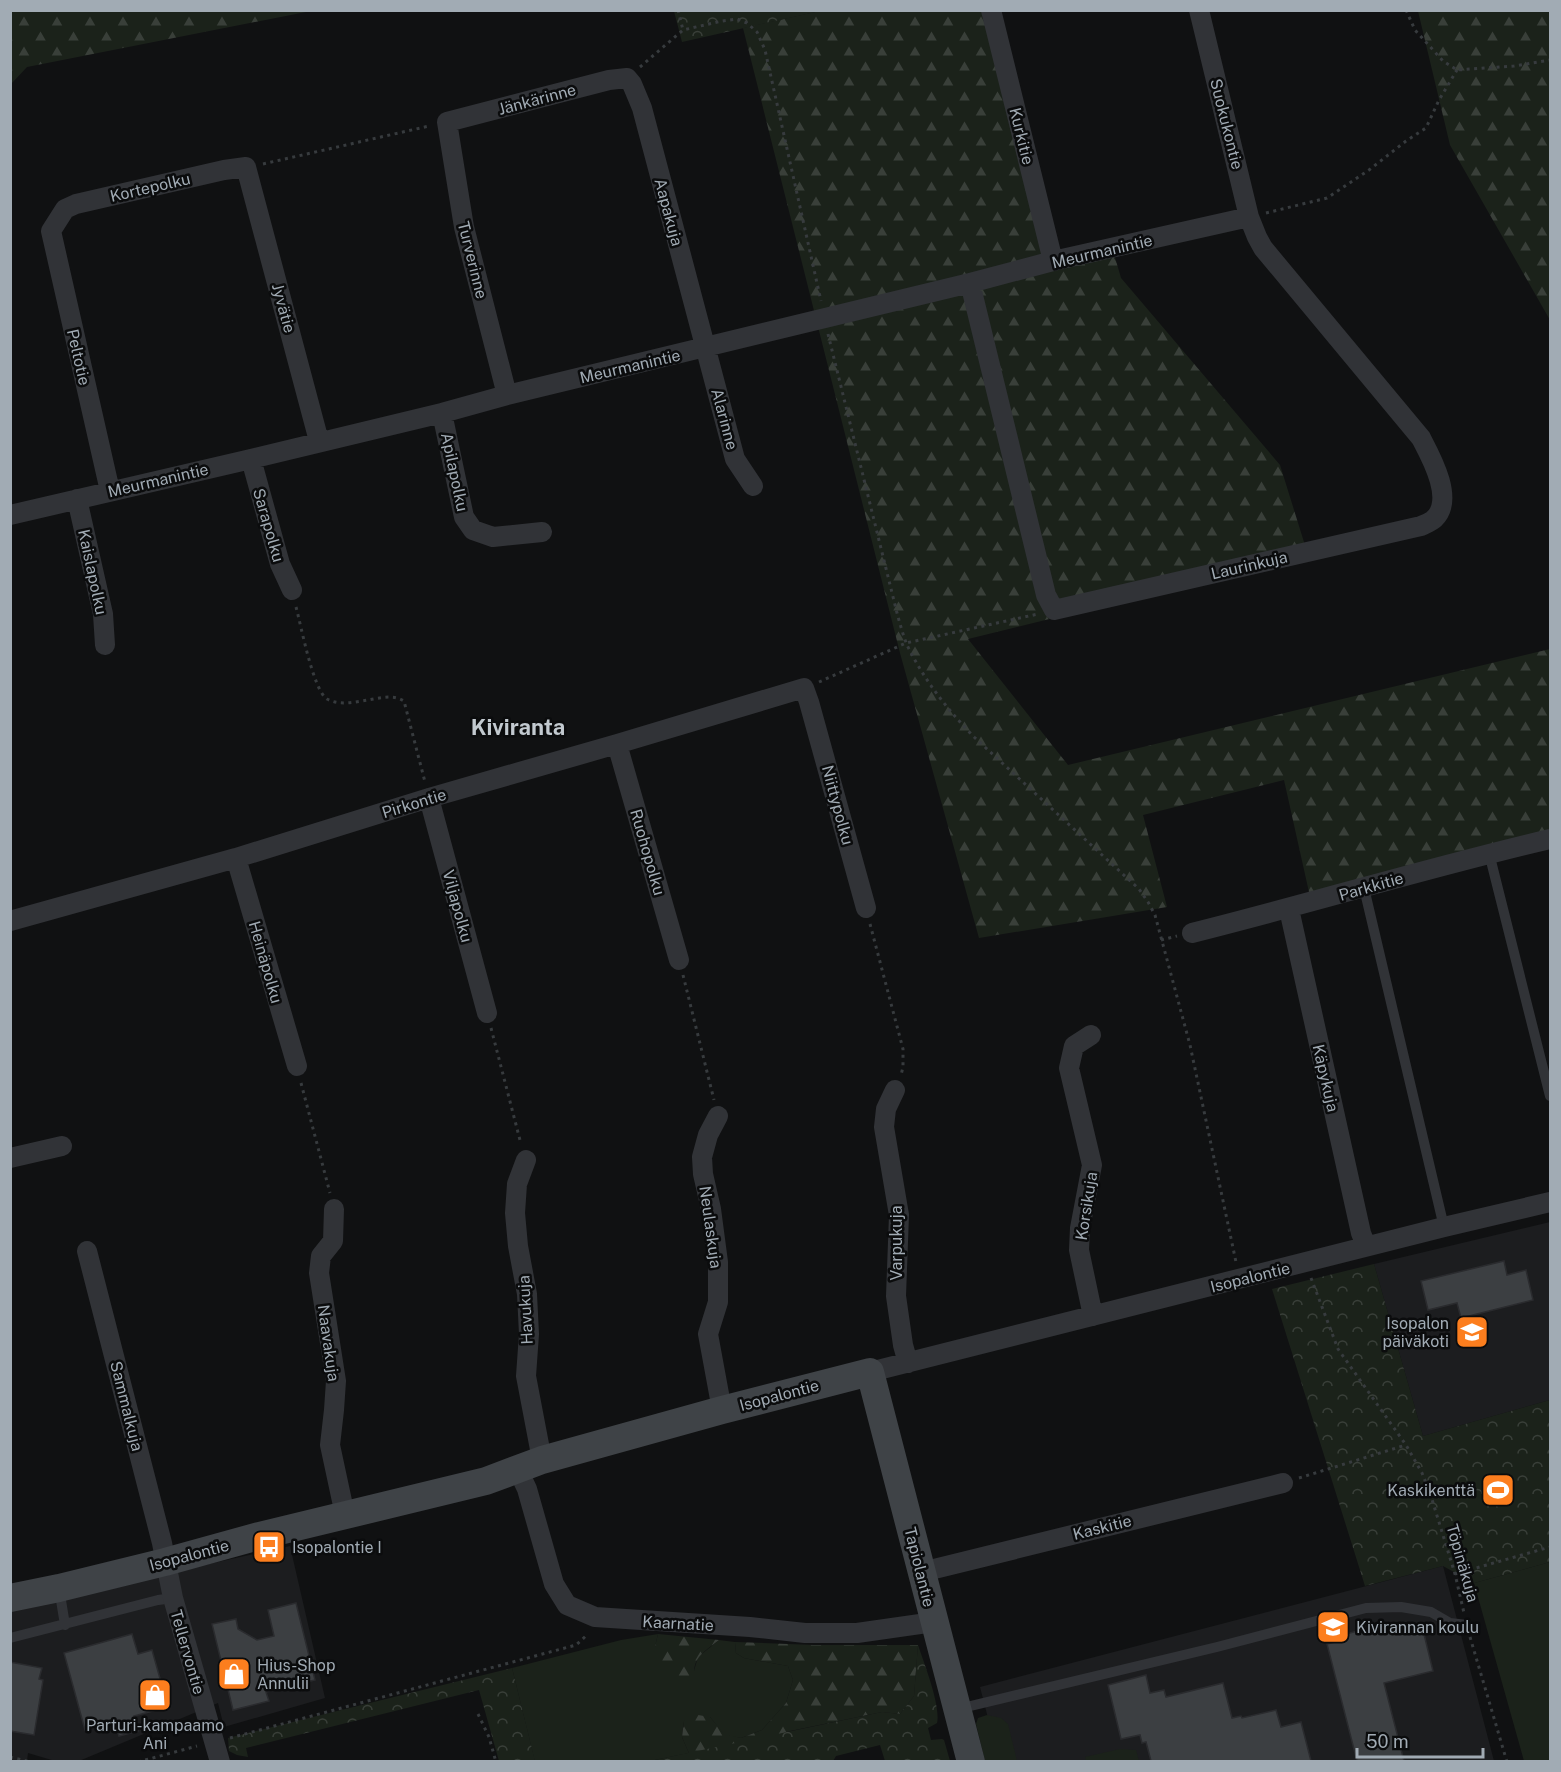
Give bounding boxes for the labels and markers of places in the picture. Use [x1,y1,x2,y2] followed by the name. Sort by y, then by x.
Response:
[1383,1314,1449,1351] place label: Isopalon päiväkoti
[1454,1314,1490,1350] school or university icon: Isopalon päiväkoti
[1480,1472,1516,1508] sports icon: Kaskikenttä
[1387,1481,1475,1500] place label: Kaskikenttä
[251,1529,287,1565] bus stop icon: Isopalontie I
[292,1538,382,1557] place label: Isopalontie I
[1315,1609,1351,1645] school or university icon: Kivirannan koulu
[1356,1618,1479,1637] place label: Kivirannan koulu
[216,1656,252,1692] shop icon: Hius-Shop Annulii
[257,1656,335,1693] place label: Hius-Shop Annulii
[137,1677,173,1713] shop icon: Parturi-kampaamo Ani
[86,1716,224,1753] place label: Parturi-kampaamo Ani

